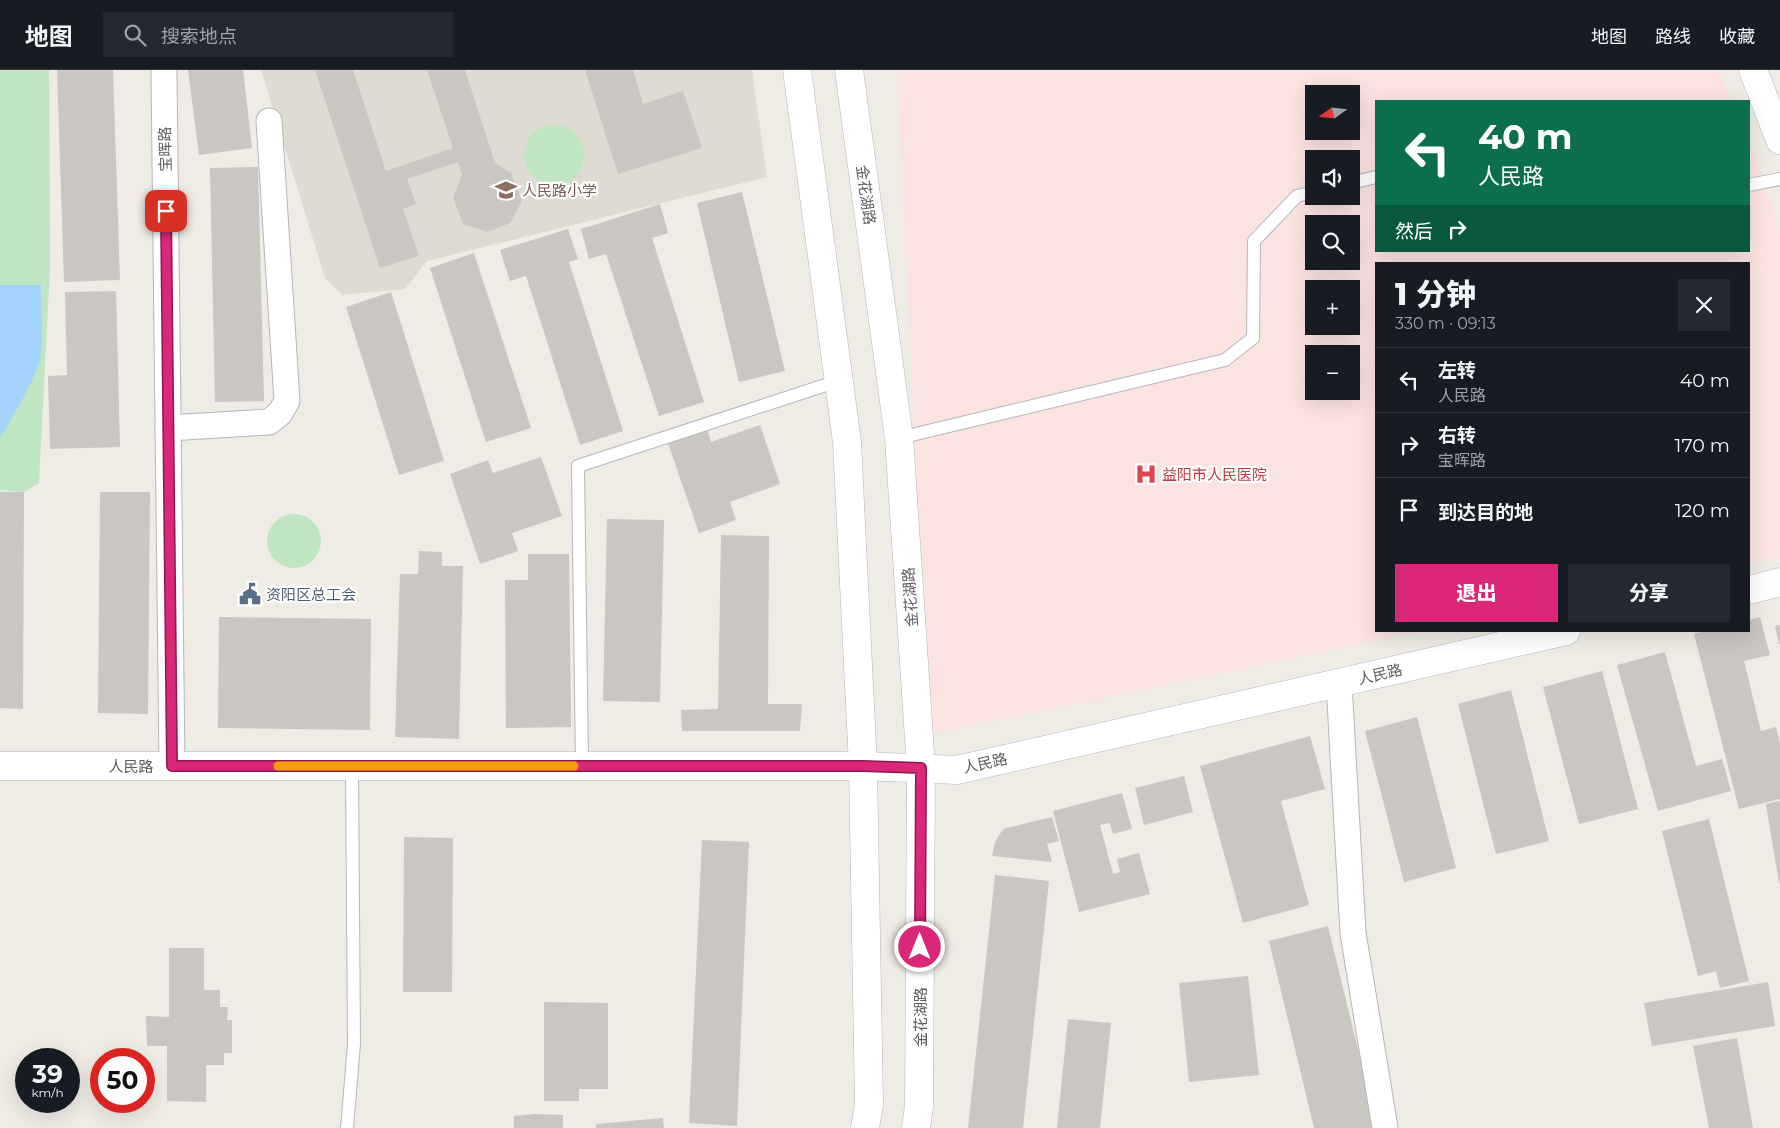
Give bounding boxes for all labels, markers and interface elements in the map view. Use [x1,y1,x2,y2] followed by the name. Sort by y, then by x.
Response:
[103,12,453,57] search box
[121,21,149,49] icon: search
[25,22,73,51] text: 地图
[161,25,237,48] text: 搜索地点
[1591,26,1627,48] text: 地图
[1655,26,1691,48] text: 路线
[1719,26,1755,48] text: 收藏
[1305,85,1360,140] north arrow
[1305,85,1360,400] map controls
[1478,115,1573,158] text: 40 m
[1395,120,1460,185] icon: left
[155,126,175,172] street label: 宝晖路
[1305,150,1360,205] button: sound
[1478,163,1544,190] text: 人民路
[852,164,880,226] street label: 金花湖路
[493,177,519,203] school or university icon: 人民路小学
[522,181,597,200] place label: 人民路小学
[145,190,187,232] pin
[152,197,180,225] icon: arrive
[1305,215,1360,270] button: search
[1443,215,1471,243] icon: right
[1395,220,1433,243] text: 然后
[1395,276,1476,313] text: 1 分钟
[1678,279,1730,331] button: close
[1305,280,1360,335] button: +
[1395,314,1496,333] text: 330 m · 09:13
[1305,345,1360,400] button: −
[1438,359,1476,382] text: 左转
[1395,366,1423,394] icon: left
[1680,369,1730,392] text: 40 m
[1438,386,1486,405] text: 人民路
[1438,424,1476,447] text: 右转
[1395,431,1423,459] icon: right
[1675,434,1730,457] text: 170 m
[1438,451,1486,470] text: 宝晖路
[1133,461,1159,487] hospital icon: 益阳市人民医院
[1162,465,1267,484] place label: 益阳市人民医院
[1395,496,1423,524] icon: arrive
[1675,499,1730,522] text: 120 m
[1438,501,1533,524] text: 到达目的地
[1395,564,1558,622] button: 退出
[1568,564,1730,622] button: 分享
[898,566,922,628] street label: 金花湖路
[237,581,263,607] public building icon: 资阳区总工会
[266,585,356,604] place label: 资阳区总工会
[1356,660,1404,688] street label: 人民路
[961,749,1009,777] street label: 人民路
[108,757,154,776] street label: 人民路
[893,920,945,972] position arrow
[911,987,930,1047] street label: 金花湖路
[90,1048,155,1113] speed limit sign: 50
[32,1059,63,1089] text: 39
[31,1085,64,1100] text: km/h

